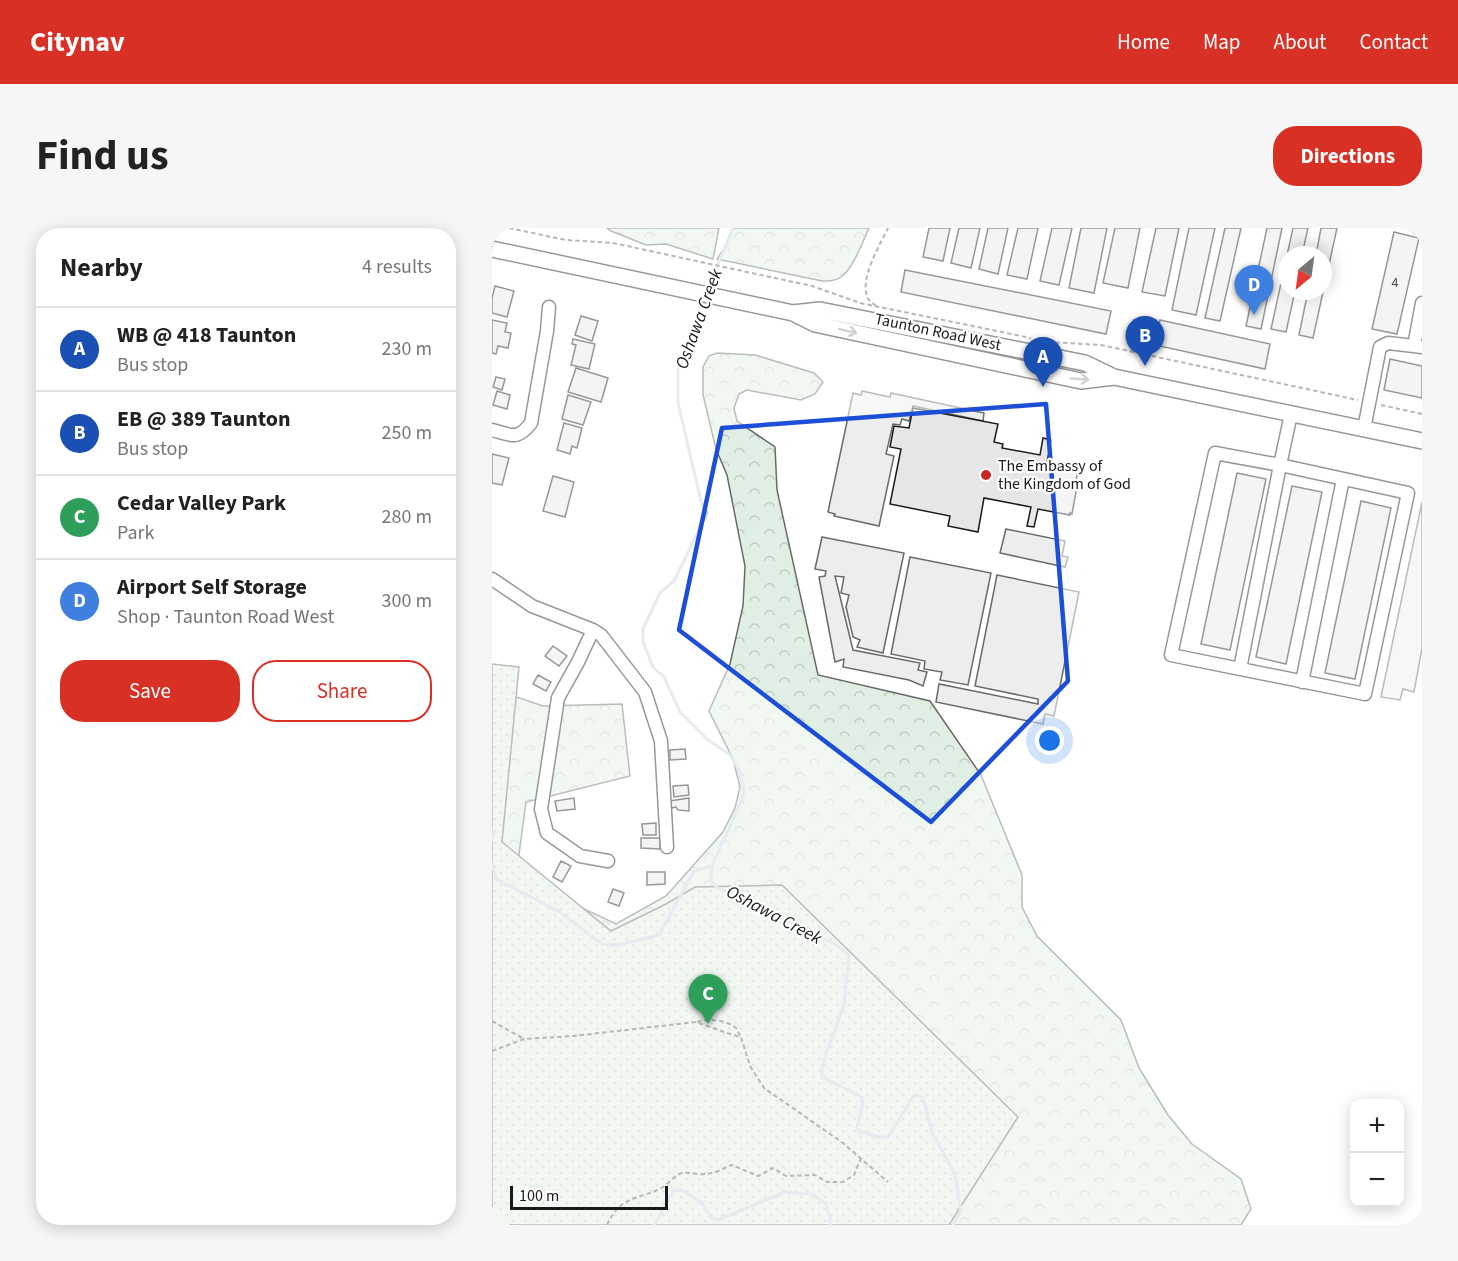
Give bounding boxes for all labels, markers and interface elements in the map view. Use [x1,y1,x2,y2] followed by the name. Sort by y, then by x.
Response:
[30,22,125,62] text: Citynav
[1117,27,1170,57] text: Home
[1203,27,1241,57] text: Map
[1274,27,1326,57] text: About
[1359,27,1428,57] text: Contact
[36,126,169,186] text: Find us
[1273,126,1422,186] button: Directions
[1278,246,1332,300] north arrow
[60,249,143,286] text: Nearby
[362,253,432,281] text: 4 results
[669,265,729,373] water label: Oshawa Creek
[1234,266,1274,315] pin: D
[1392,273,1399,293] house number: 4
[873,308,1004,356] street label: Taunton Road West
[1126,316,1164,366] pin: B
[117,319,296,351] text: WB @ 418 Taunton
[838,326,857,337] one-way arrow
[74,335,85,363] text: A
[382,335,432,363] text: 230 m
[1024,338,1062,387] pin: A
[117,351,188,379] text: Bus stop
[1069,374,1089,385] one-way arrow
[117,403,291,435] text: EB @ 389 Taunton
[73,419,86,447] text: B
[382,419,432,447] text: 250 m
[117,435,188,463] text: Bus stop
[998,455,1131,495] place label: The Embassy of the Kingdom of God
[979,468,993,482] marker: The Embassy of the Kingdom of God
[117,487,286,519] text: Cedar Valley Park
[74,503,85,531] text: C
[382,503,432,531] text: 280 m
[117,519,154,547] text: Park
[117,571,307,603] text: Airport Self Storage
[73,587,86,615] text: D
[382,587,432,615] text: 300 m
[117,603,334,631] text: Shop · Taunton Road West
[60,660,240,722] button: Save
[252,660,432,722] button: Share
[1035,726,1064,755] your location
[722,879,827,951] water label: Oshawa Creek
[688,974,728,1024] pin: C
[1350,1099,1404,1207] map controls
[1350,1099,1404,1153] button: +
[1350,1153,1404,1207] button: −
[510,1183,668,1210] scale bar
[519,1185,559,1207] text: 100 m

